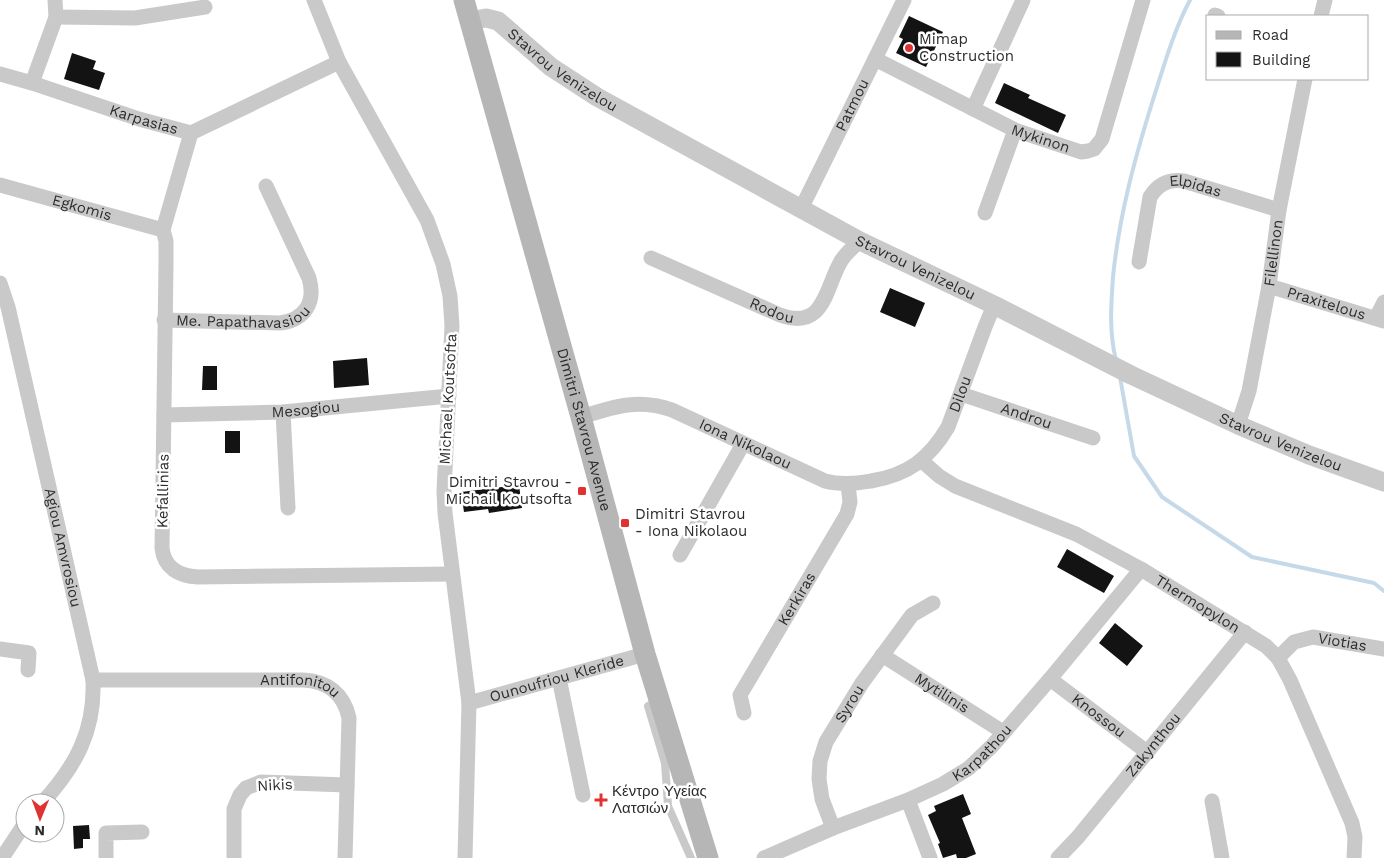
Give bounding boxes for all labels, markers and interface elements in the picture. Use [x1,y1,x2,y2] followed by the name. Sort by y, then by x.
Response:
[1206,15,1369,80] legend
[504,25,620,115] street label: Stavrou Venizelou
[1252,26,1289,44] text: Road
[919,30,1014,65] place label: Mimap Construction
[903,42,915,54] marker: Mimap Construction
[1252,51,1310,69] text: Building
[832,76,873,134] street label: Patmou
[107,101,180,138] street label: Karpasias
[1009,120,1072,157] street label: Mykinon
[1168,171,1224,201] street label: Elpidas
[50,191,114,224] street label: Egkomis
[1260,218,1287,287] street label: Filellinon
[852,231,978,304] street label: Stavrou Venizelou
[1285,283,1368,324] street label: Praxitelous
[747,294,796,327] street label: Rodou
[176,302,314,332] street label: Me. Papathavasiou
[436,332,460,465] street label: Michael Koutsofta
[553,346,615,513] street label: Dimitri Stavrou Avenue
[945,373,975,415] street label: Dilou
[271,398,341,421] street label: Mesogiou
[999,399,1054,433] street label: Androu
[1216,409,1344,475] street label: Stavrou Venizelou
[696,415,794,473] street label: Iona Nikolaou
[153,453,173,528] street label: Kefallinias
[445,473,573,508] place label: Dimitri Stavrou - Michail Koutsofta
[576,485,588,497] marker: Dimitri Stavrou - Michail Koutsofta
[41,486,85,609] street label: Agiou Amvrosiou
[635,505,747,540] place label: Dimitri Stavrou - Iona Nikolaou
[619,517,631,529] marker: Dimitri Stavrou - Iona Nikolaou
[774,569,820,629] street label: Kerkiras
[1152,571,1243,637] street label: Thermopylon
[1316,629,1368,655] street label: Viotias
[487,651,626,706] street label: Ounoufriou Kleride
[911,669,972,717] street label: Mytilinis
[260,671,344,701] street label: Antifonitou
[831,681,868,726] street label: Syrou
[1068,690,1129,742] street label: Knossou
[1122,709,1185,780] street label: Zakynthou
[949,721,1016,785] street label: Karpathou
[257,775,293,795] street label: Nikis
[612,782,707,817] place label: Κέντρο Υγείας Λατσιών
[15,793,65,843] north arrow
[594,793,608,807] marker: Κέντρο Υγείας Λατσιών
[34,823,45,839] text: N

